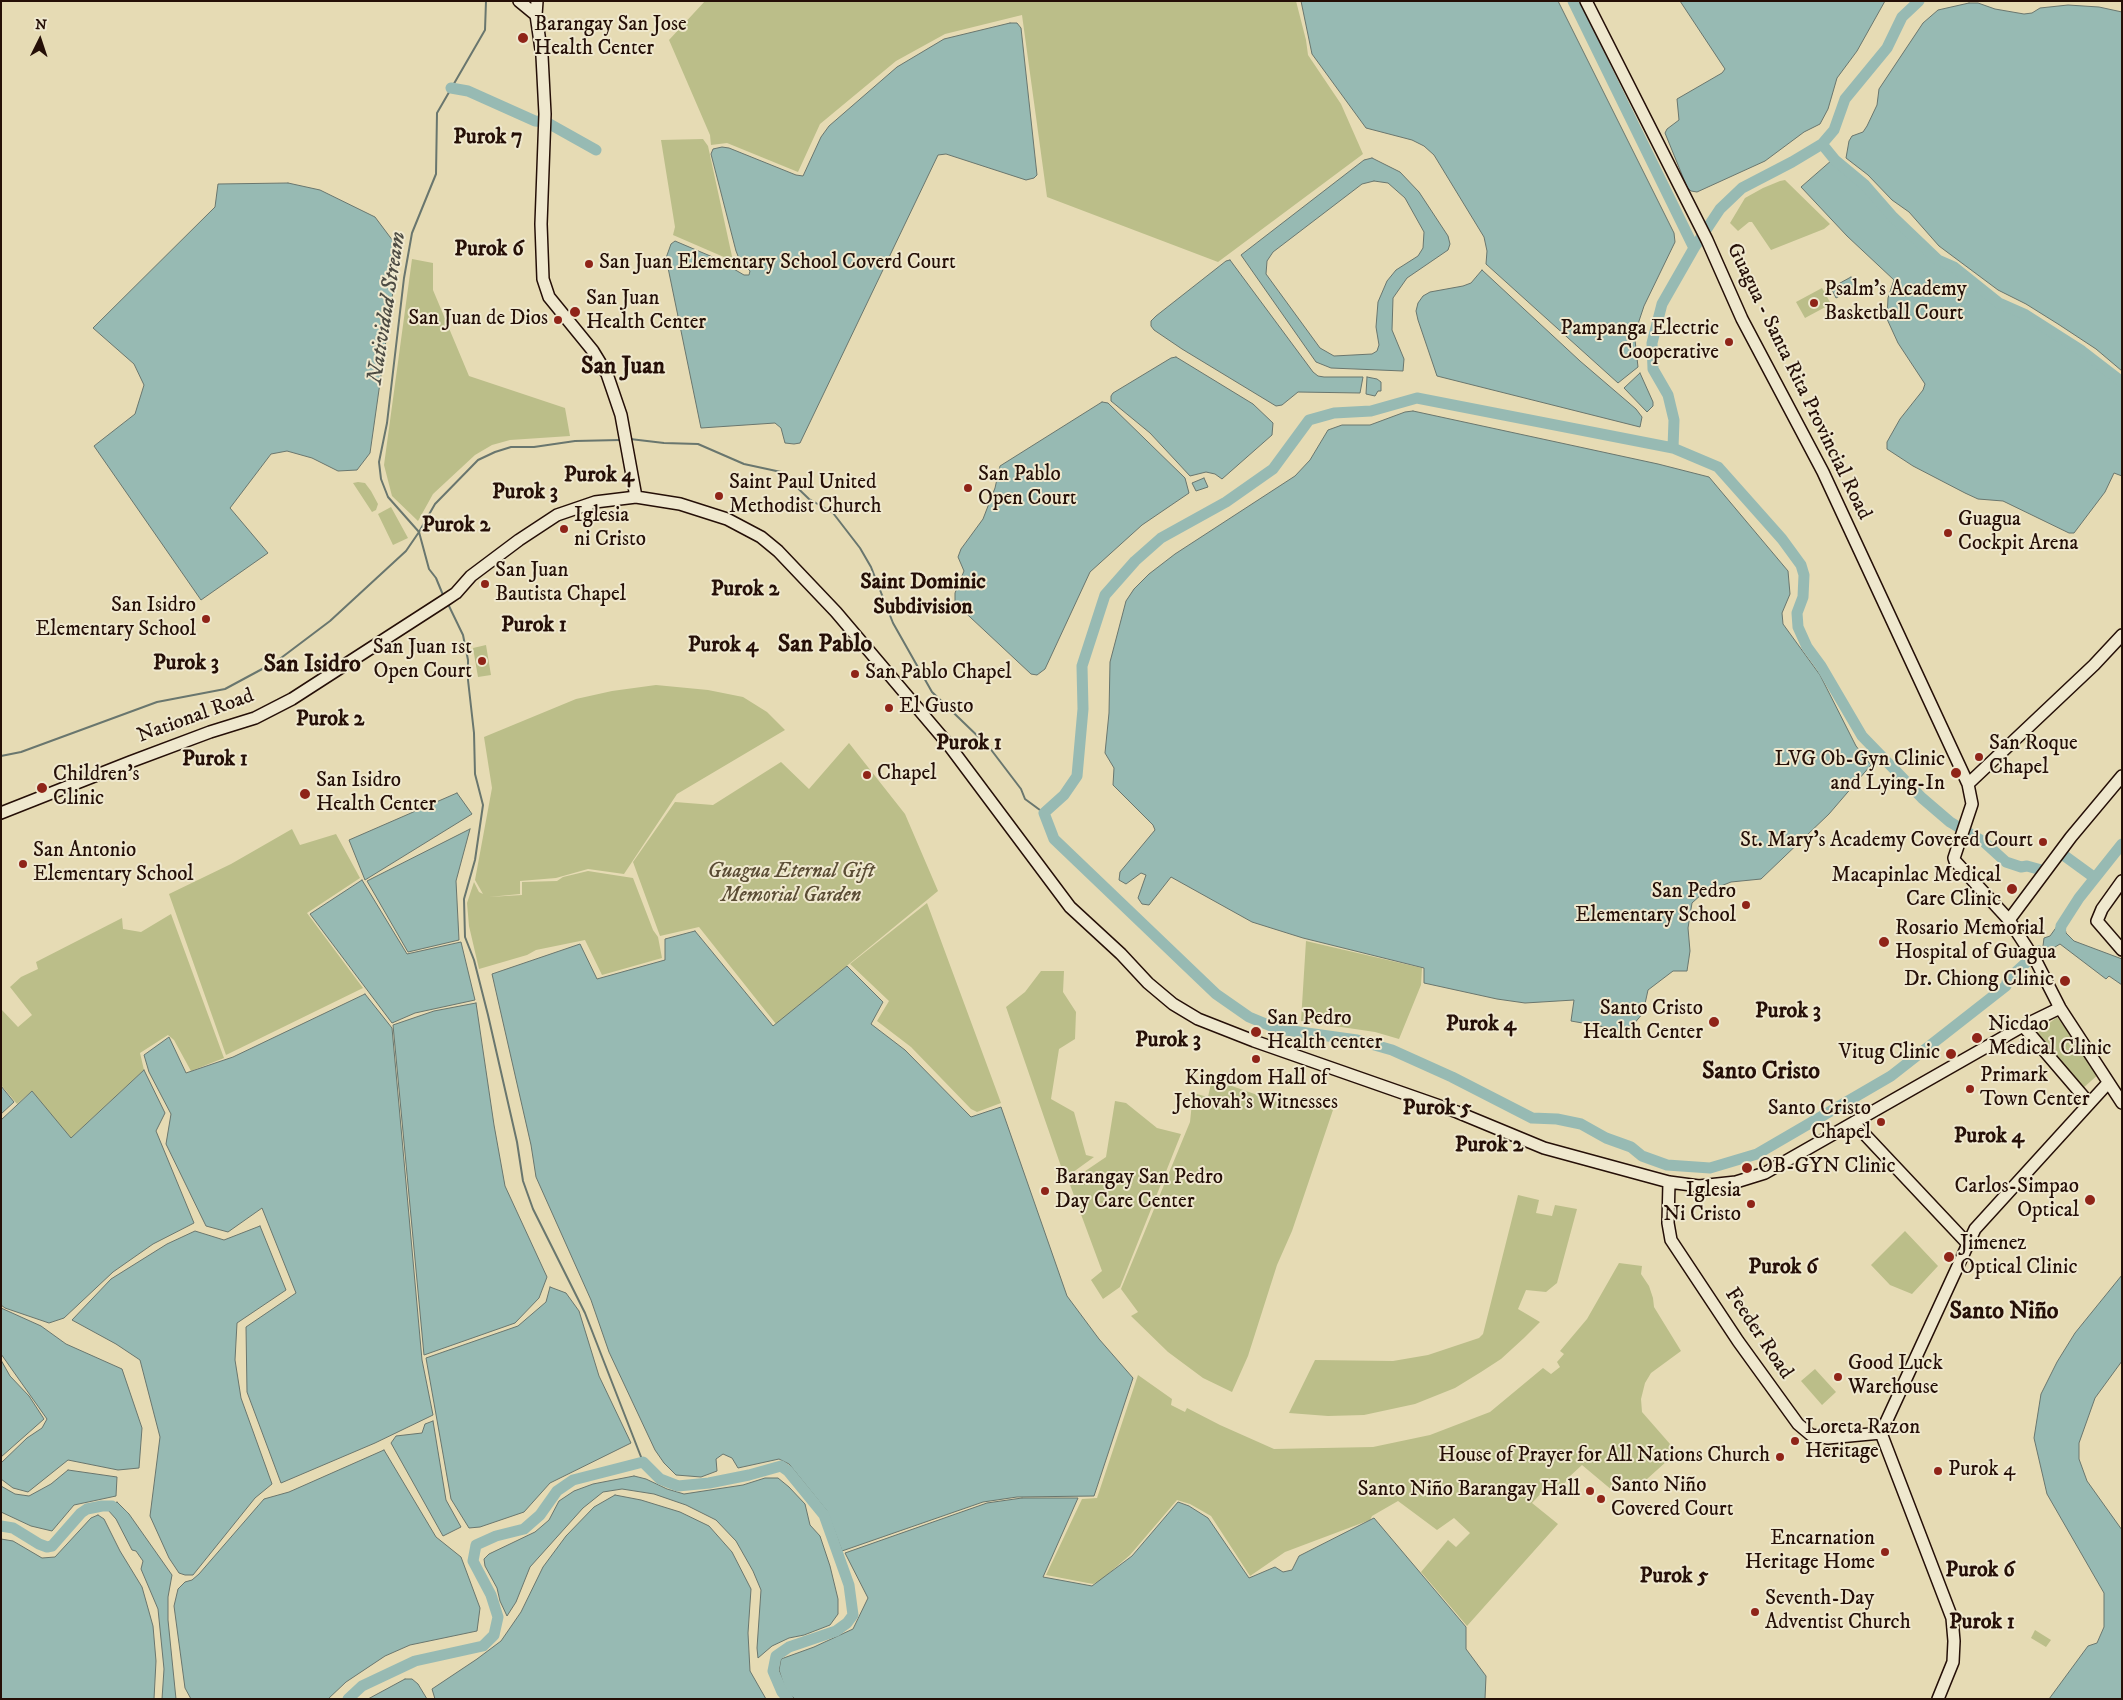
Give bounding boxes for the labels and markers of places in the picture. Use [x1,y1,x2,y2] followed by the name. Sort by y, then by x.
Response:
[534,13,687,63] place label: Barangay San Jose Health Center
[516,31,530,45] marker: Barangay San Jose Health Center
[599,251,956,277] place label: San Juan Elementary School Coverd Court
[583,258,595,270] marker: San Juan Elementary School Coverd Court
[1824,278,1967,328] place label: Psalm's Academy Basketball Court
[586,287,706,337] place label: San Juan Health Center
[1808,297,1820,309] marker: Psalm's Academy Basketball Court
[568,305,582,319] marker: San Juan Health Center
[408,307,548,333] place label: San Juan de Dios
[552,314,564,326] marker: San Juan de Dios
[1560,317,1719,367] place label: Pampanga Electric Cooperative
[1723,336,1735,348] marker: Pampanga Electric Cooperative
[978,463,1076,513] place label: San Pablo Open Court
[729,471,881,521] place label: Saint Paul United Methodist Church
[962,482,974,494] marker: San Pablo Open Court
[713,490,725,502] marker: Saint Paul United Methodist Church
[574,504,646,554] place label: Iglesia ni Cristo
[1958,508,2078,558] place label: Guagua Cockpit Arena
[558,523,570,535] marker: Iglesia ni Cristo
[1942,527,1954,539] marker: Guagua Cockpit Arena
[495,559,626,609] place label: San Juan Bautista Chapel
[479,578,491,590] marker: San Juan Bautista Chapel
[35,594,196,644] place label: San Isidro Elementary School
[200,613,212,625] marker: San Isidro Elementary School
[373,636,472,686] place label: San Juan 1st Open Court
[476,655,488,667] marker: San Juan 1st Open Court
[865,661,1012,687] place label: San Pablo Chapel
[849,668,861,680] marker: San Pablo Chapel
[899,695,973,721] place label: El Gusto
[883,702,895,714] marker: El Gusto
[1989,732,2078,782] place label: San Roque Chapel
[1775,748,1945,798] place label: LVG Ob-Gyn Clinic and Lying-In
[1973,751,1985,763] marker: San Roque Chapel
[877,762,936,788] place label: Chapel
[53,763,140,813] place label: Children's Clinic
[1949,766,1963,780] marker: LVG Ob-Gyn Clinic and Lying-In
[316,769,436,819] place label: San Isidro Health Center
[861,769,873,781] marker: Chapel
[35,781,49,795] marker: Children's Clinic
[298,787,312,801] marker: San Isidro Health Center
[1740,829,2033,855] place label: St. Mary's Academy Covered Court
[2037,836,2049,848] marker: St. Mary's Academy Covered Court
[33,839,194,889] place label: San Antonio Elementary School
[17,858,29,870] marker: San Antonio Elementary School
[1831,864,2001,914] place label: Macapinlac Medical Care Clinic
[1575,880,1736,930] place label: San Pedro Elementary School
[2005,882,2019,896] marker: Macapinlac Medical Care Clinic
[1740,899,1752,911] marker: San Pedro Elementary School
[1895,917,2056,967] place label: Rosario Memorial Hospital of Guagua
[1877,935,1891,949] marker: Rosario Memorial Hospital of Guagua
[1904,968,2054,994] place label: Dr. Chiong Clinic
[2058,974,2072,988] marker: Dr. Chiong Clinic
[1583,997,1703,1047] place label: Santo Cristo Health Center
[1267,1007,1382,1057] place label: San Pedro Health center
[1988,1013,2111,1063] place label: Nicdao Medical Clinic
[1707,1015,1721,1029] marker: Santo Cristo Health Center
[1249,1025,1263,1039] marker: San Pedro Health center
[1970,1031,1984,1045] marker: Nicdao Medical Clinic
[1839,1041,1940,1067] place label: Vitug Clinic
[1944,1047,1958,1061] marker: Vitug Clinic
[1250,1053,1262,1065] marker: Kingdom Hall of Jehovah's Witnesses
[1980,1064,2090,1114] place label: Primark Town Center
[1174,1067,1338,1117] place label: Kingdom Hall of Jehovah's Witnesses
[1964,1083,1976,1095] marker: Primark Town Center
[1768,1097,1871,1147] place label: Santo Cristo Chapel
[1875,1116,1887,1128] marker: Santo Cristo Chapel
[1758,1155,1896,1181] place label: OB-GYN Clinic
[1740,1161,1754,1175] marker: OB-GYN Clinic
[1055,1166,1223,1216] place label: Barangay San Pedro Day Care Center
[1955,1175,2079,1225] place label: Carlos-Simpao Optical
[1663,1179,1741,1229] place label: Iglesia Ni Cristo
[1039,1185,1051,1197] marker: Barangay San Pedro Day Care Center
[2083,1193,2097,1207] marker: Carlos-Simpao Optical
[1745,1198,1757,1210] marker: Iglesia Ni Cristo
[1960,1232,2077,1282] place label: Jimenez Optical Clinic
[1942,1250,1956,1264] marker: Jimenez Optical Clinic
[1848,1352,1943,1402] place label: Good Luck Warehouse
[1832,1371,1844,1383] marker: Good Luck Warehouse
[1805,1416,1920,1466] place label: Loreta Razon Heritage
[1789,1435,1801,1447] marker: Loreta Razon Heritage
[1438,1444,1770,1470] place label: House of Prayer for All Nations Church
[1774,1451,1786,1463] marker: House of Prayer for All Nations Church
[1948,1458,2015,1484] place label: Purok 4
[1932,1465,1944,1477] marker: Purok 4
[1611,1474,1733,1524] place label: Santo Niño Covered Court
[1357,1478,1580,1504] place label: Santo Niño Barangay Hall
[1584,1485,1596,1497] marker: Santo Niño Barangay Hall
[1595,1493,1607,1505] marker: Santo Niño Covered Court
[1745,1527,1875,1577] place label: Encarnation Heritage Home
[1879,1546,1891,1558] marker: Encarnation Heritage Home
[1765,1587,1911,1637] place label: Seventh-Day Adventist Church
[1749,1606,1761,1618] marker: Seventh-Day Adventist Church

